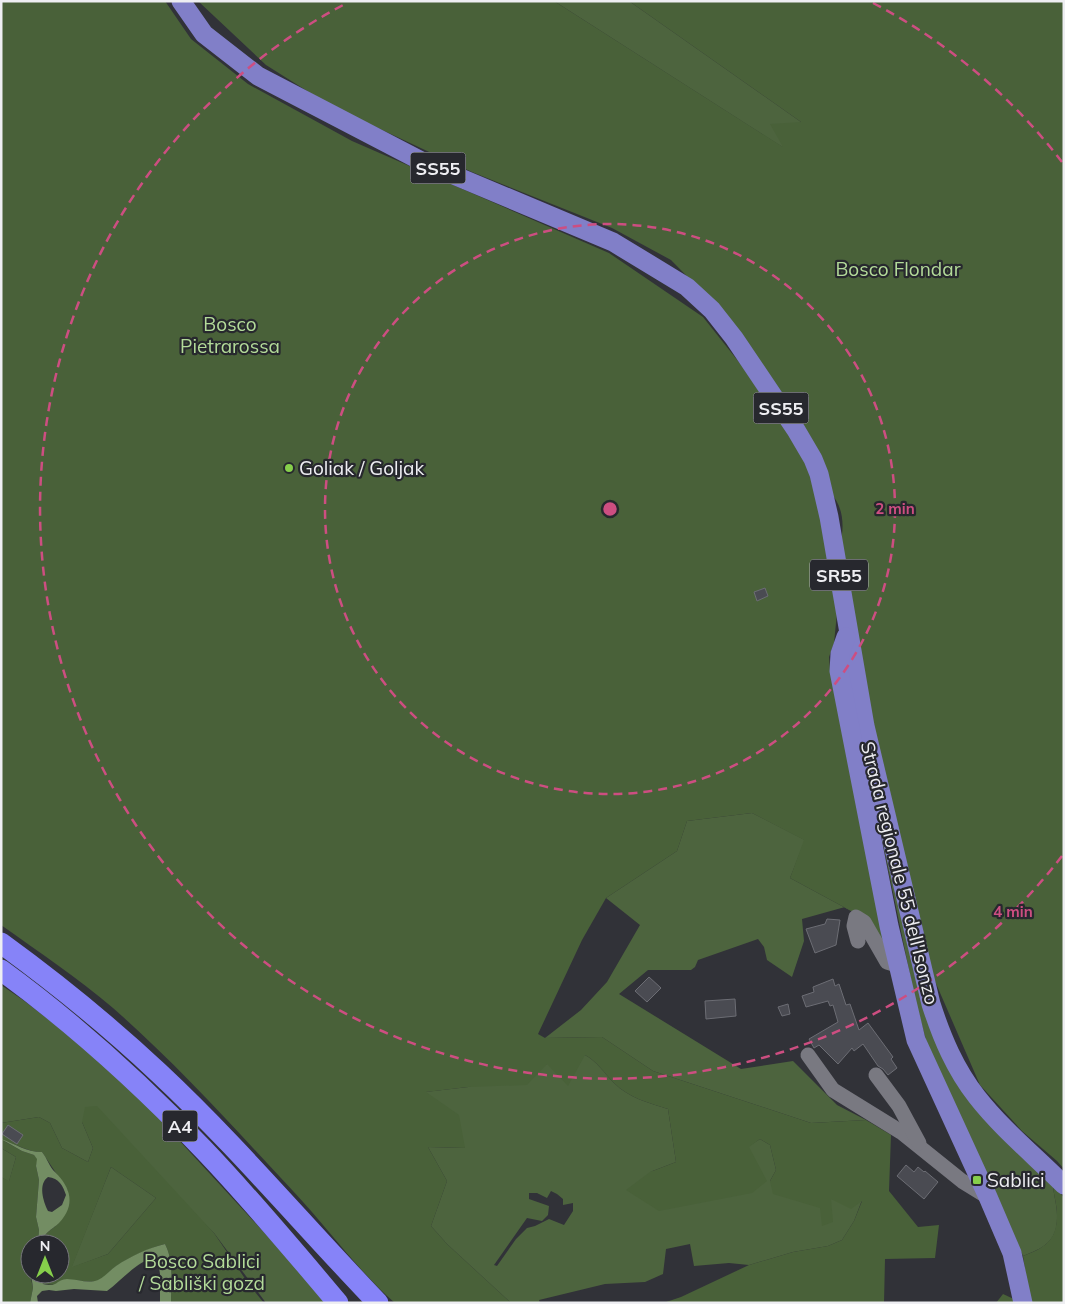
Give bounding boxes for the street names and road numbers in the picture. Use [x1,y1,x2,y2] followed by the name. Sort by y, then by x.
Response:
[410,152,466,184] road number: SS55
[754,392,808,423] road number: SS55
[810,560,868,590] road number: SR55
[856,739,944,1007] street label: Strada regionale 55 dell'Isonzo
[162,1110,198,1142] road number: A4

